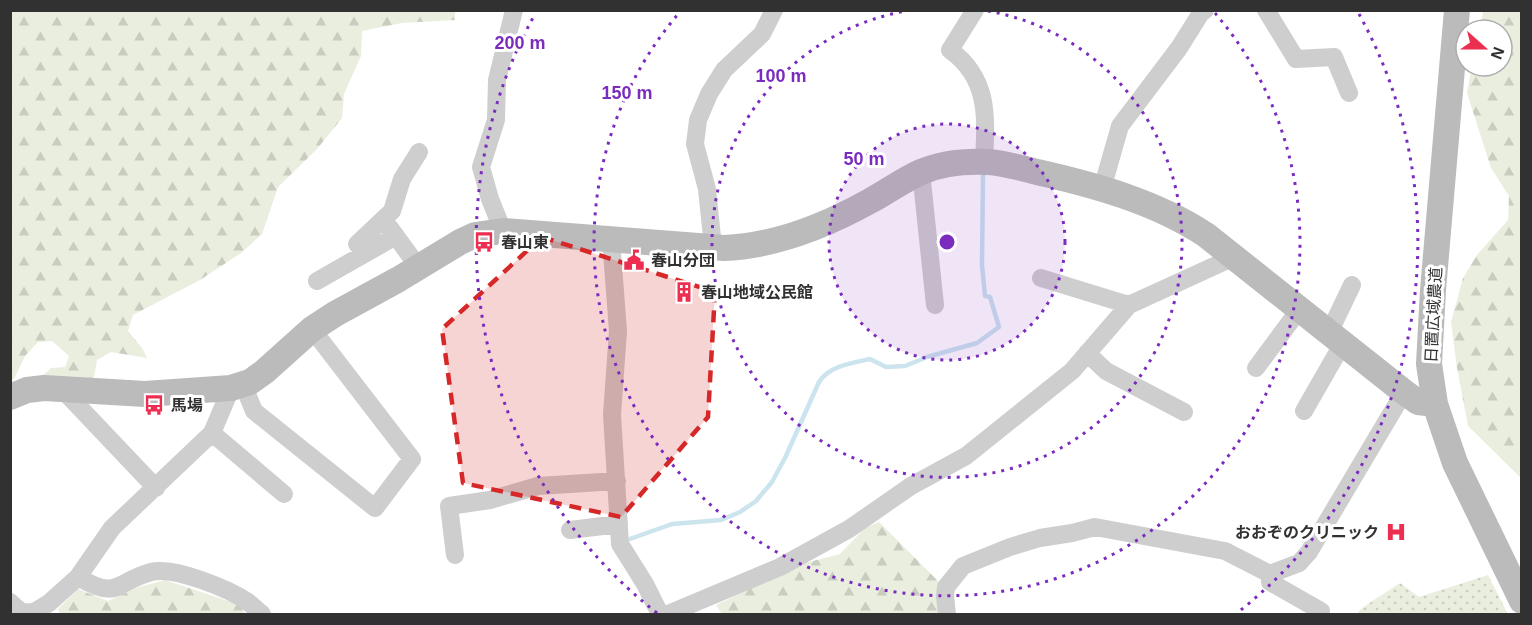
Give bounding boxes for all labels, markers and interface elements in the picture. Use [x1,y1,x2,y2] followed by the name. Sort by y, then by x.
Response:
[1454,18,1514,78] north arrow
[494,33,546,53] text: 200 m
[1488,45,1508,62] text: N
[755,66,807,86] text: 100 m
[601,83,653,103] text: 150 m
[843,149,885,169] text: 50 m
[472,230,496,254] bus stop icon: 春山東
[937,232,957,252] centre of rings
[501,234,549,251] place label: 春山東
[622,248,646,272] public building icon: 春山分団
[651,252,715,269] place label: 春山分団
[1422,267,1445,363] street label: 日置広域農道
[672,280,696,304] building icon: 春山地域公民館
[701,284,813,301] place label: 春山地域公民館
[142,393,166,417] bus stop icon: 馬場
[171,397,203,414] place label: 馬場
[1384,520,1408,544] hospital icon: おおぞのクリニック
[1235,524,1379,541] place label: おおぞのクリニック

